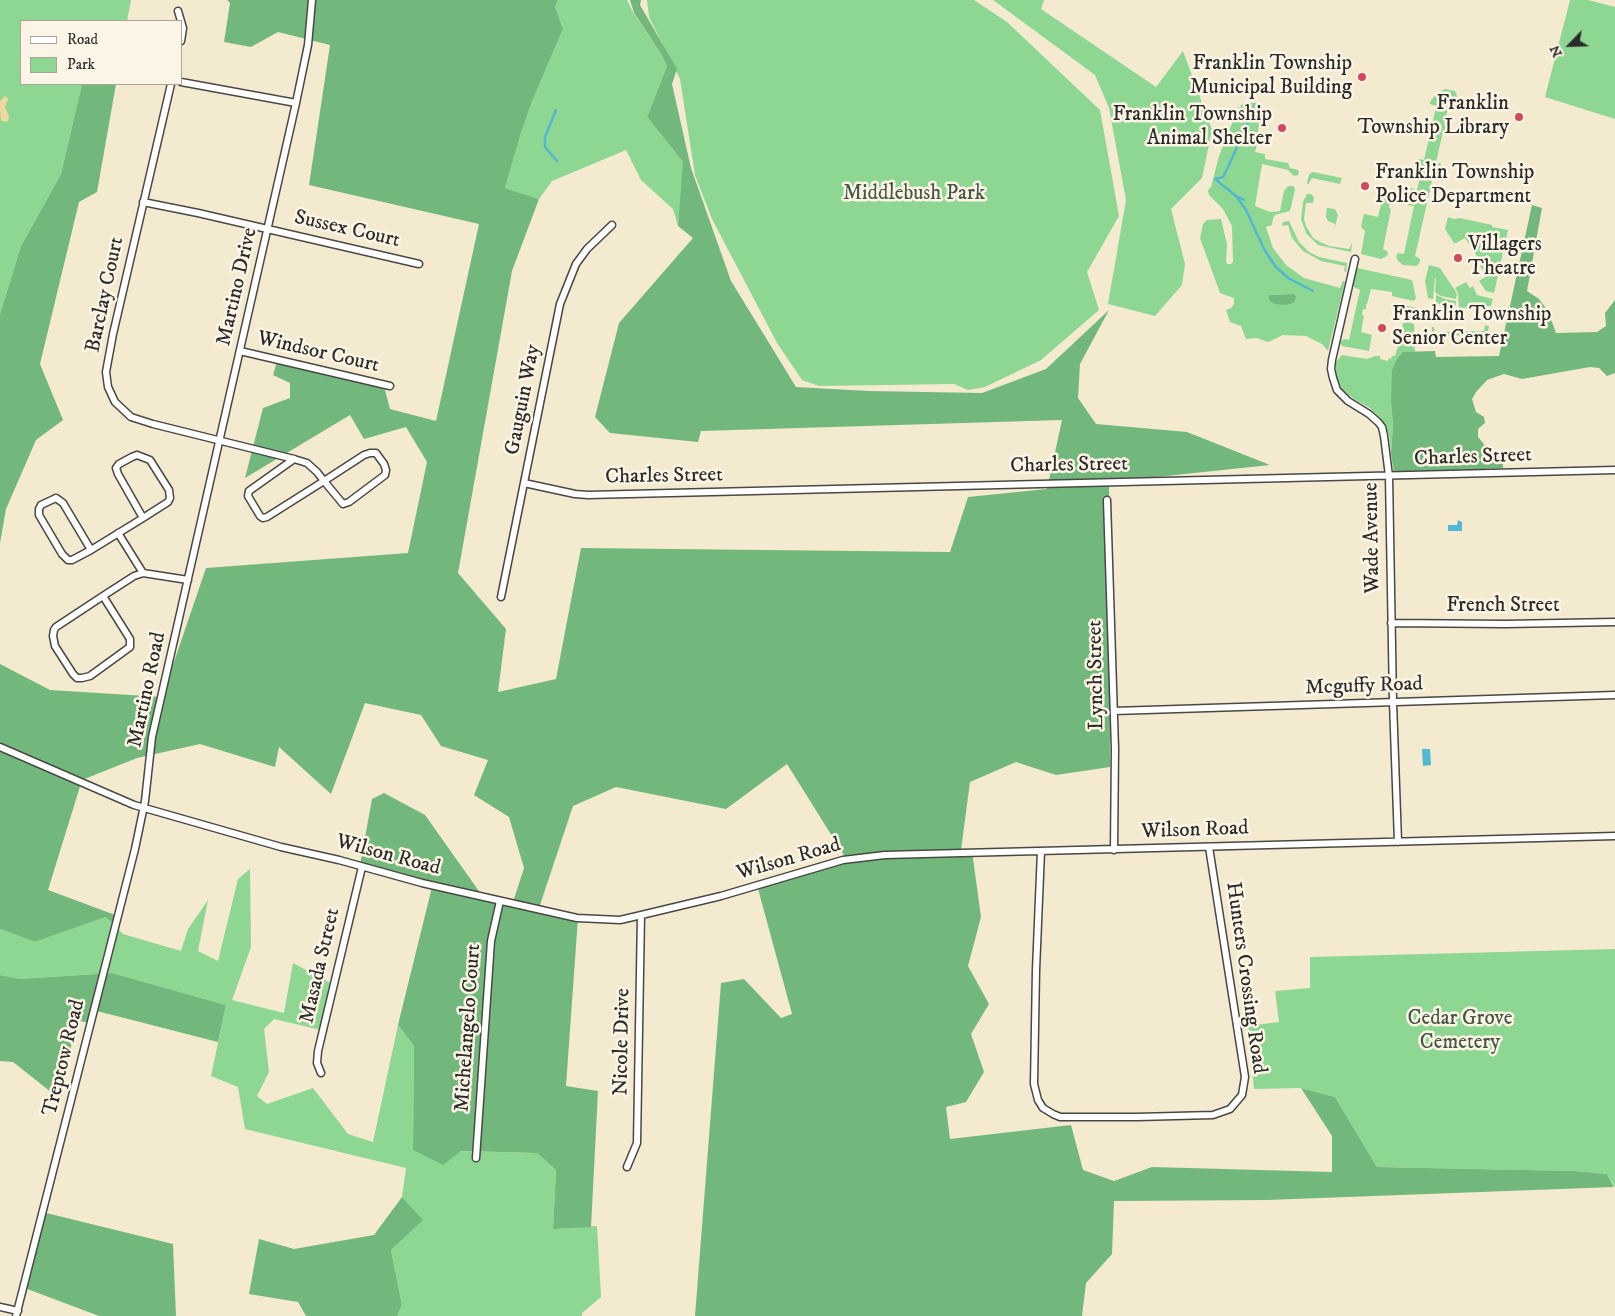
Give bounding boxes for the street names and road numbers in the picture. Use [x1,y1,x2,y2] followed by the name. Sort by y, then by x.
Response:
[292,206,402,254] street label: Sussex Court
[212,225,264,349] street label: Martino Drive
[81,235,131,355] street label: Barclay Court
[255,327,381,379] street label: Windsor Court
[501,343,547,457] street label: Gauguin Way
[1414,443,1532,473] street label: Charles Street
[1010,452,1128,480] street label: Charles Street
[605,463,723,491] street label: Charles Street
[1359,482,1387,594] street label: Wade Avenue
[1446,594,1560,620] street label: French Street
[1083,620,1111,730] street label: Lynch Street
[123,630,173,750] street label: Martino Road
[1305,672,1423,702] street label: Mcguffy Road
[1141,817,1249,845] street label: Wilson Road
[333,830,443,882] street label: Wilson Road
[734,833,844,887] street label: Wilson Road
[1219,880,1271,1076] street label: Hunters Crossing Road
[295,906,347,1026] street label: Masada Street
[451,943,487,1113] street label: Michelangelo Court
[609,988,637,1096] street label: Nicole Drive
[38,997,92,1119] street label: Treptow Road

